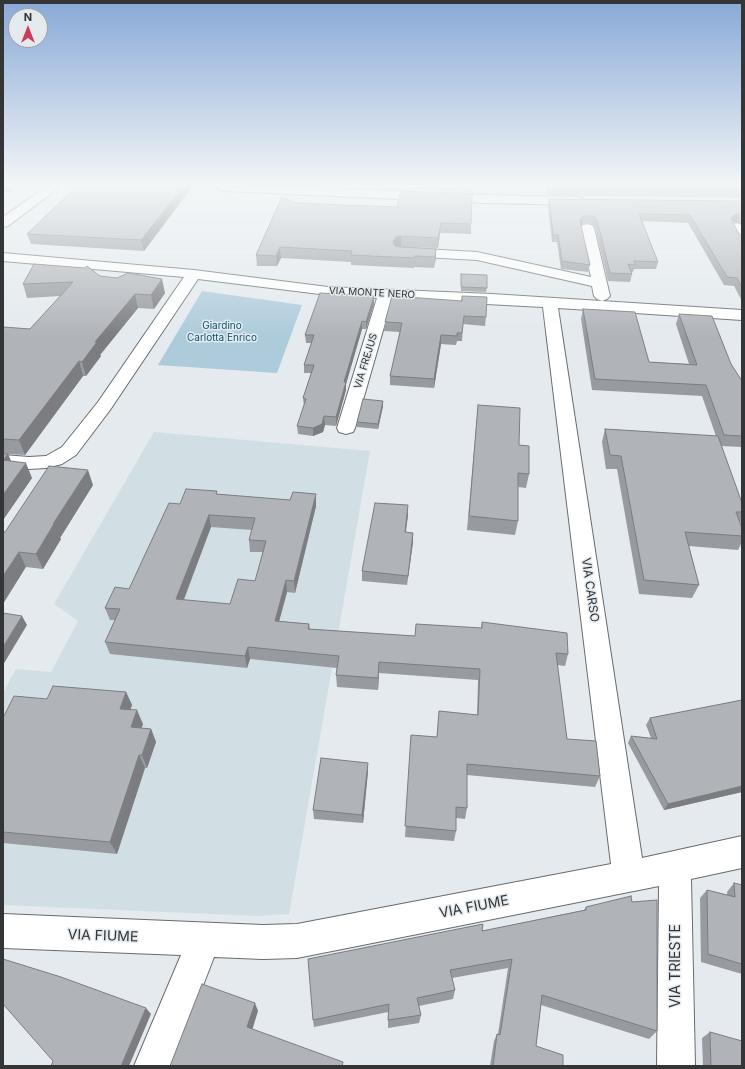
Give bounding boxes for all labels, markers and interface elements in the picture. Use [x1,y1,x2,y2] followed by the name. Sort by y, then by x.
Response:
[8,8,48,48] north arrow
[24,10,32,24] text: N
[329,285,415,301] street label: VIA MONTE NERO
[187,320,257,344] park label: Giardino Carlotta Enrico
[352,332,380,390] street label: VIA FREJUS
[578,557,602,623] street label: VIA CARSO
[438,892,510,922] street label: VIA FIUME
[668,924,684,1008] street label: VIA TRIESTE
[67,926,139,946] street label: VIA FIUME

